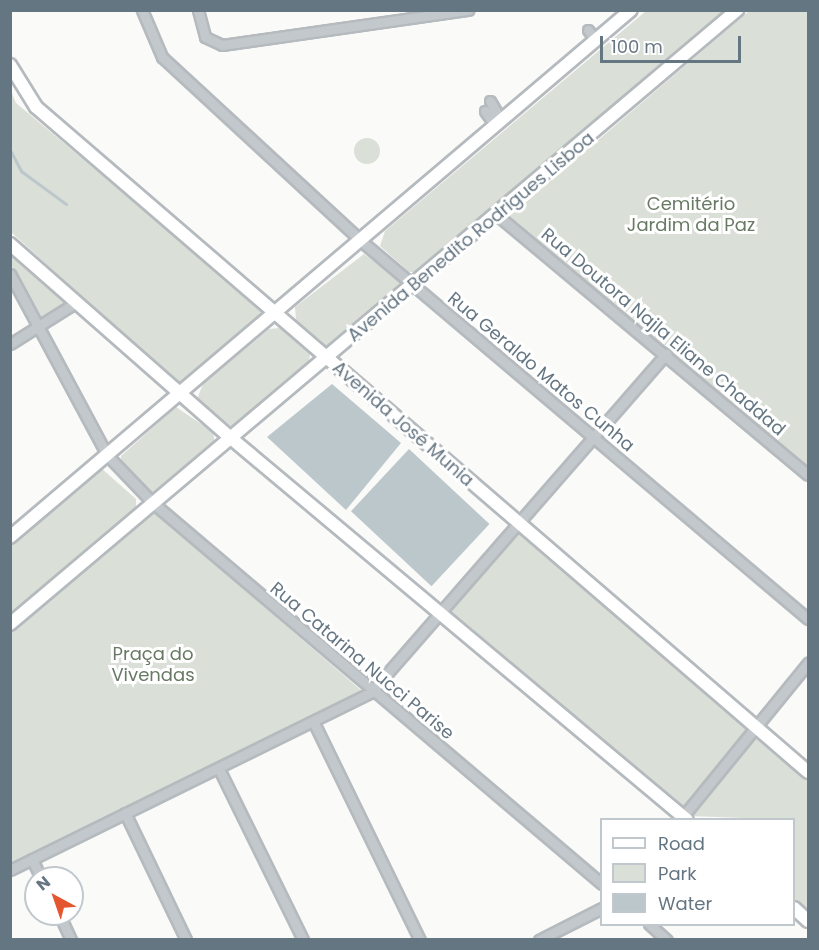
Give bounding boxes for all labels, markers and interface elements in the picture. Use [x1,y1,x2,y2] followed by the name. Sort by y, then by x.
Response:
[603,24,744,62] scale bar
[611,34,663,59] text: 100 m
[343,127,599,347] street label: Avenida Benedito Rodrigues Lisboa
[627,194,755,236] park label: Cemitério Jardim da Paz
[537,224,789,440] street label: Rua Doutora Najla Eliane Chaddad
[443,288,639,456] street label: Rua Geraldo Matos Cunha
[328,357,478,491] street label: Avenida José Munia
[266,578,458,744] street label: Rua Catarina Nucci Parise
[111,644,195,686] park label: Praça do Vivendas
[600,818,795,926] legend
[658,831,705,856] text: Road
[658,861,697,886] text: Park
[24,866,84,926] north arrow
[31,871,55,896] text: N
[658,891,712,916] text: Water

